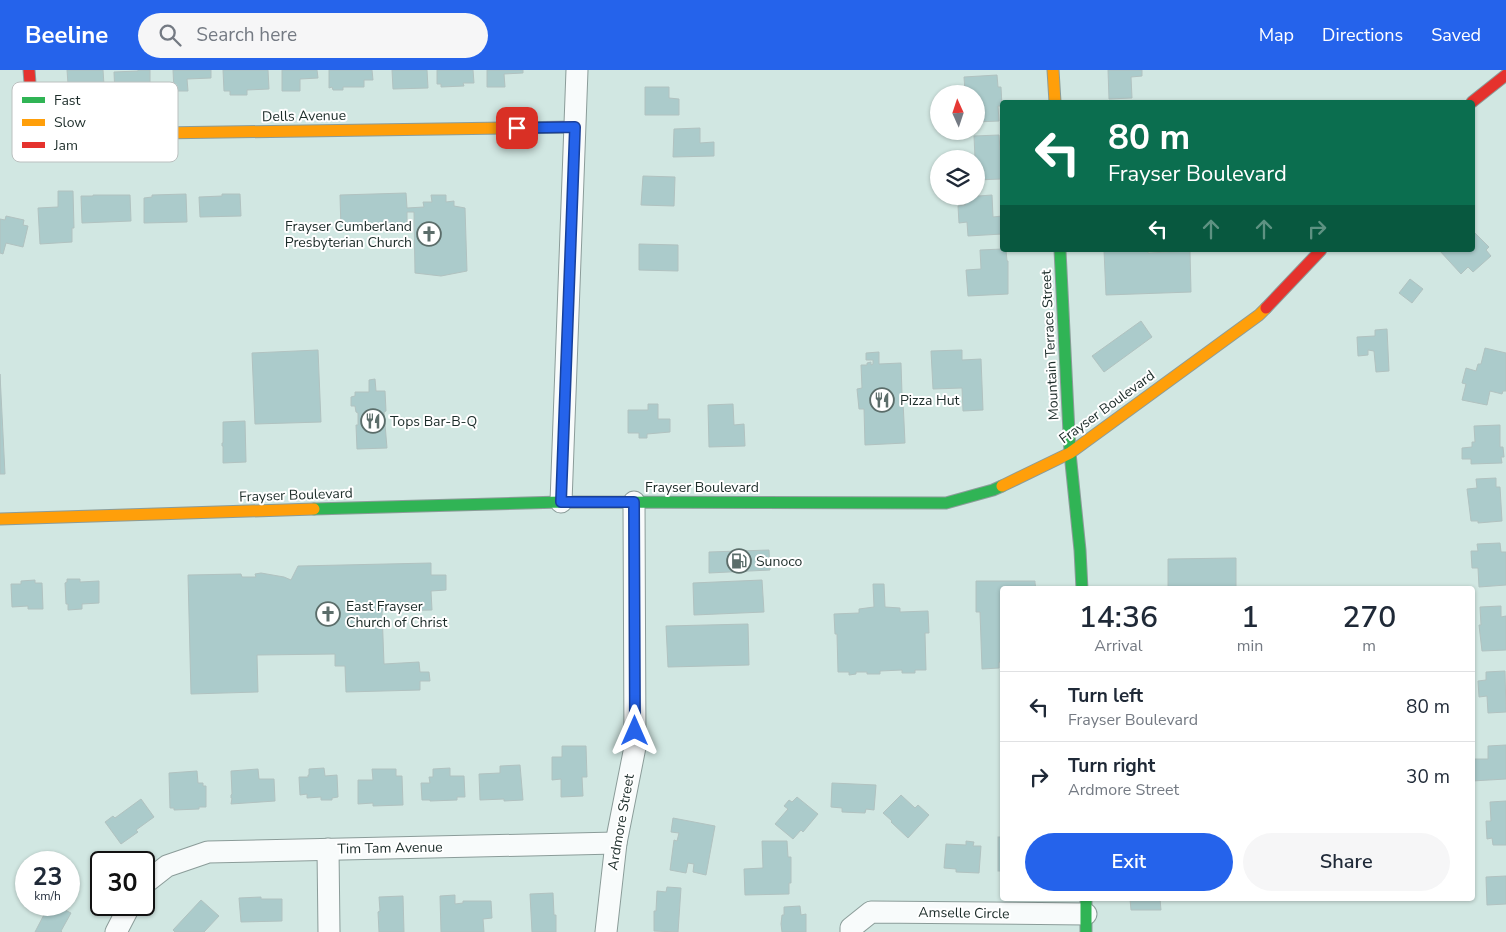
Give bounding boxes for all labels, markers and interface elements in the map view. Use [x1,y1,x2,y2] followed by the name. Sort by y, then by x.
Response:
[138,13,488,58] search box
[25,19,108,51] text: Beeline
[156,21,184,49] icon: search
[196,22,297,48] text: Search here
[1259,23,1294,47] text: Map
[1322,23,1403,47] text: Directions
[1431,23,1481,47] text: Saved
[12,82,178,162] legend
[930,85,985,140] north arrow
[930,85,985,205] map controls
[54,91,80,110] text: Fast
[262,106,346,126] street label: Dells Avenue
[496,107,538,149] pin
[54,113,86,132] text: Slow
[503,114,531,142] icon: arrive
[1108,114,1190,161] text: 80 m
[1025,120,1090,185] icon: left
[53,136,78,155] text: Jam
[930,150,985,205] button: layers
[1108,159,1287,189] text: Frayser Boulevard
[1144,215,1172,243] icon: left
[1197,215,1225,243] icon: ahead
[1250,215,1278,243] icon: ahead
[1303,215,1331,243] icon: right
[285,217,412,252] place label: Frayser Cumberland Presbyterian Church
[416,221,442,247] church icon: Frayser Cumberland Presbyterian Church
[1037,269,1063,421] street label: Mountain Terrace Street
[1055,366,1159,448] street label: Frayser Boulevard
[869,387,895,413] restaurant icon: Pizza Hut
[900,391,960,410] place label: Pizza Hut
[360,408,386,434] restaurant icon: Tops Bar-B-Q
[390,412,477,431] place label: Tops Bar-B-Q
[645,478,759,497] street label: Frayser Boulevard
[239,484,353,506] street label: Frayser Boulevard
[726,548,752,574] fuel station icon: Sunoco
[756,552,803,571] place label: Sunoco
[346,597,447,632] place label: East Frayser Church of Christ
[1079,597,1158,638] text: 14:36
[1241,597,1259,638] text: 1
[1342,597,1396,638] text: 270
[315,601,341,627] church icon: East Frayser Church of Christ
[1094,635,1142,657] text: Arrival
[1237,635,1263,657] text: min
[1362,635,1376,657] text: m
[1068,683,1143,709] text: Turn left
[1025,693,1053,721] icon: left
[1406,694,1450,720] text: 80 m
[608,704,660,756] position arrow
[1068,709,1198,731] text: Frayser Boulevard
[1068,753,1155,779] text: Turn right
[1025,763,1053,791] icon: right
[1406,764,1450,790] text: 30 m
[603,772,639,872] street label: Ardmore Street
[1068,779,1179,801] text: Ardmore Street
[1025,833,1233,891] button: Exit
[1243,833,1450,891] button: Share
[337,838,443,858] street label: Tim Tam Avenue
[90,851,155,916] speed limit sign: 30
[32,860,63,894] text: 23
[34,888,61,904] text: km/h
[918,903,1010,923] street label: Amselle Circle

